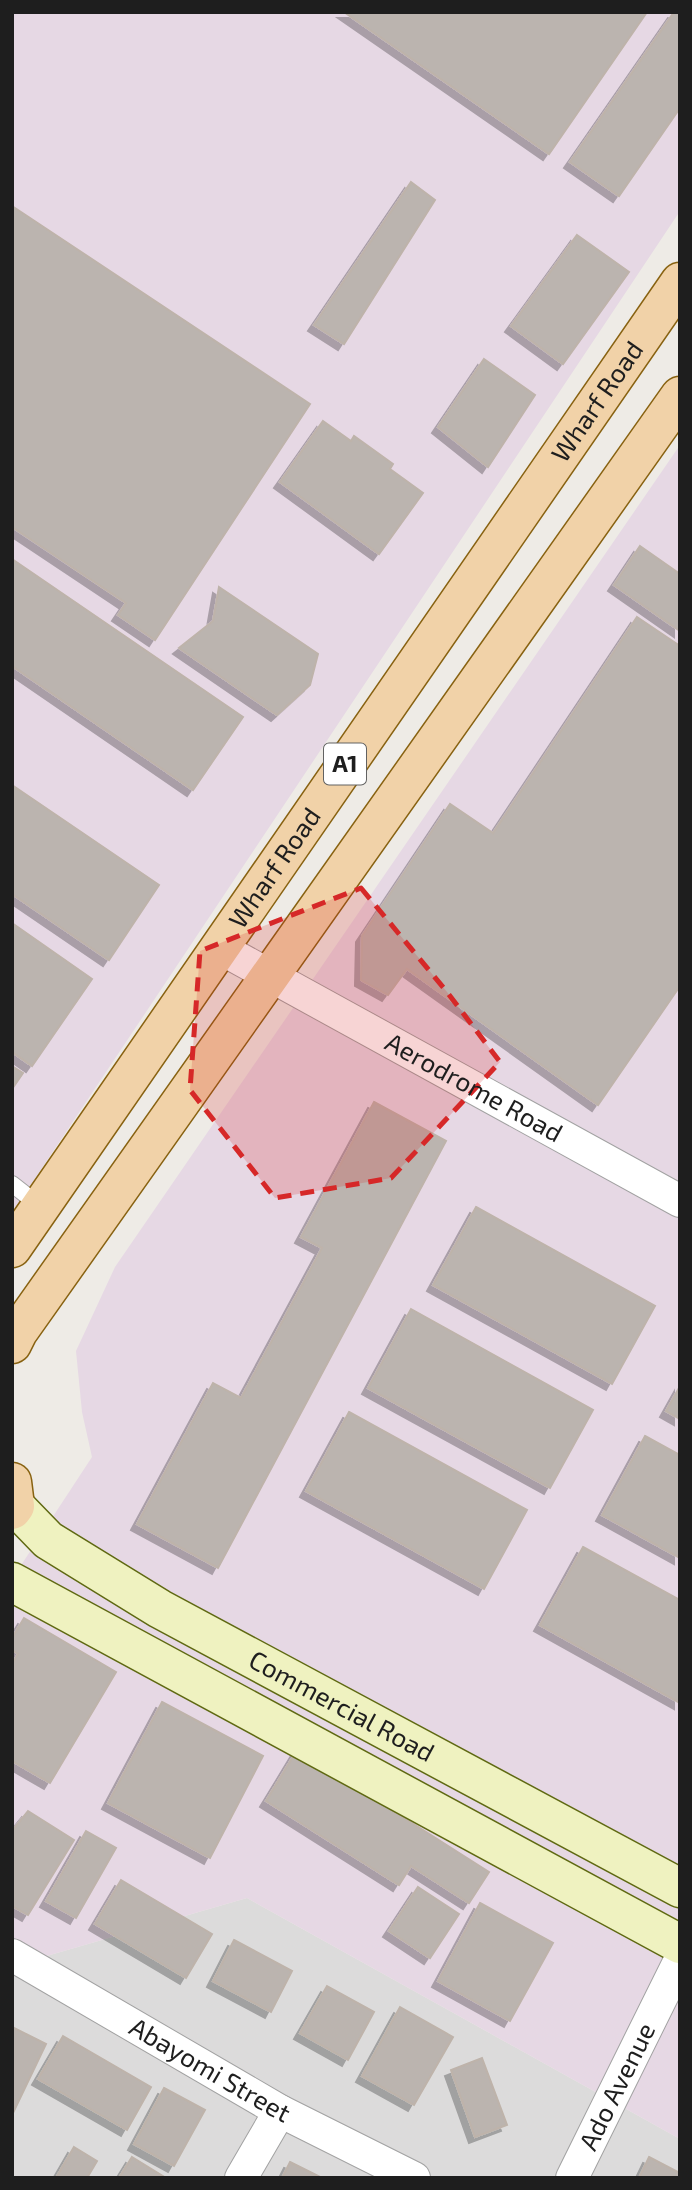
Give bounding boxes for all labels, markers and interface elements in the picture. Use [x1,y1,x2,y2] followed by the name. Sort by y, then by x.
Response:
[544,335,648,467] street label: Wharf Road
[324,744,366,784] road number: A1
[221,801,326,933] street label: Wharf Road
[381,1025,569,1147] street label: Aerodrome Road
[244,1643,440,1767] street label: Commercial Road
[125,2010,296,2128] street label: Abayomi Street
[571,2017,661,2155] street label: Ado Avenue

